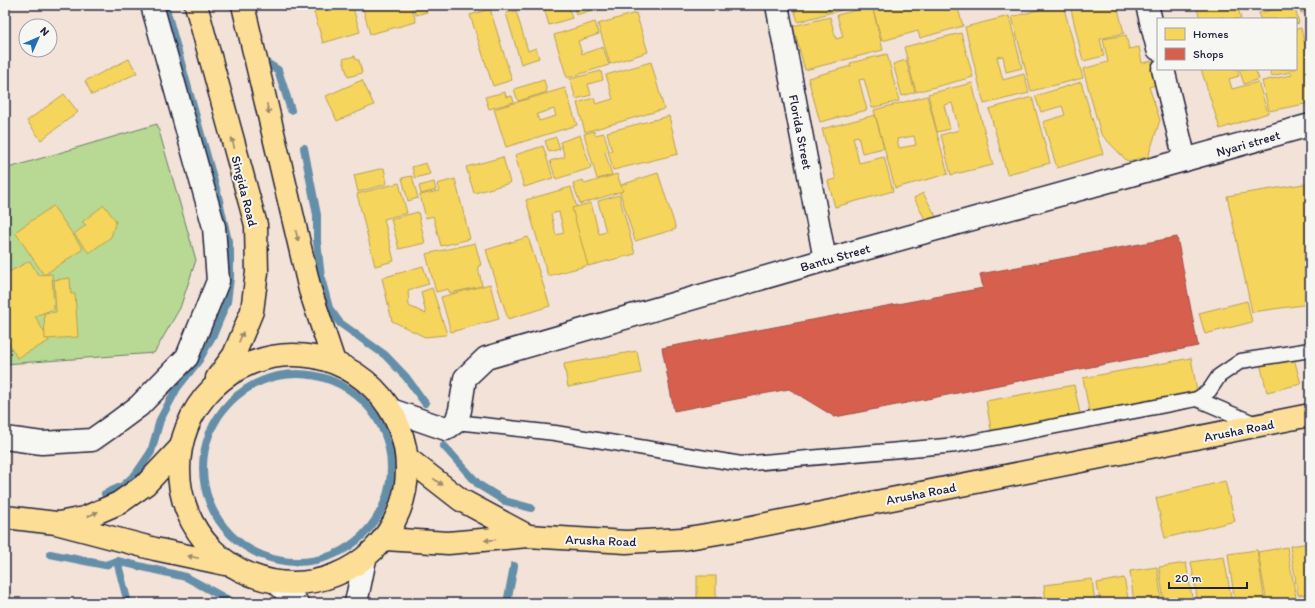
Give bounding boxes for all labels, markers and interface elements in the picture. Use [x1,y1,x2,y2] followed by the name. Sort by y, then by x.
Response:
[18,18,58,58] north arrow
[1157,18,1297,70] legend
[37,24,52,39] text: N
[1193,27,1229,41] text: Homes
[1193,47,1224,61] text: Shops
[786,93,815,171] street label: Florida Street
[265,103,271,115] one-way arrow
[1214,127,1282,160] street label: Nyari street
[230,136,236,148] one-way arrow
[228,154,261,228] street label: Singida Road
[295,229,301,242] one-way arrow
[798,240,872,275] street label: Bantu Street
[238,332,244,343] one-way arrow
[1203,416,1275,445] street label: Arusha Road
[433,478,444,486] one-way arrow
[885,479,957,508] street label: Arusha Road
[88,511,99,517] one-way arrow
[565,532,637,549] street label: Arusha Road
[484,536,496,543] one-way arrow
[187,554,199,560] one-way arrow
[1169,564,1247,590] scale bar
[1175,571,1202,585] text: 20 m

